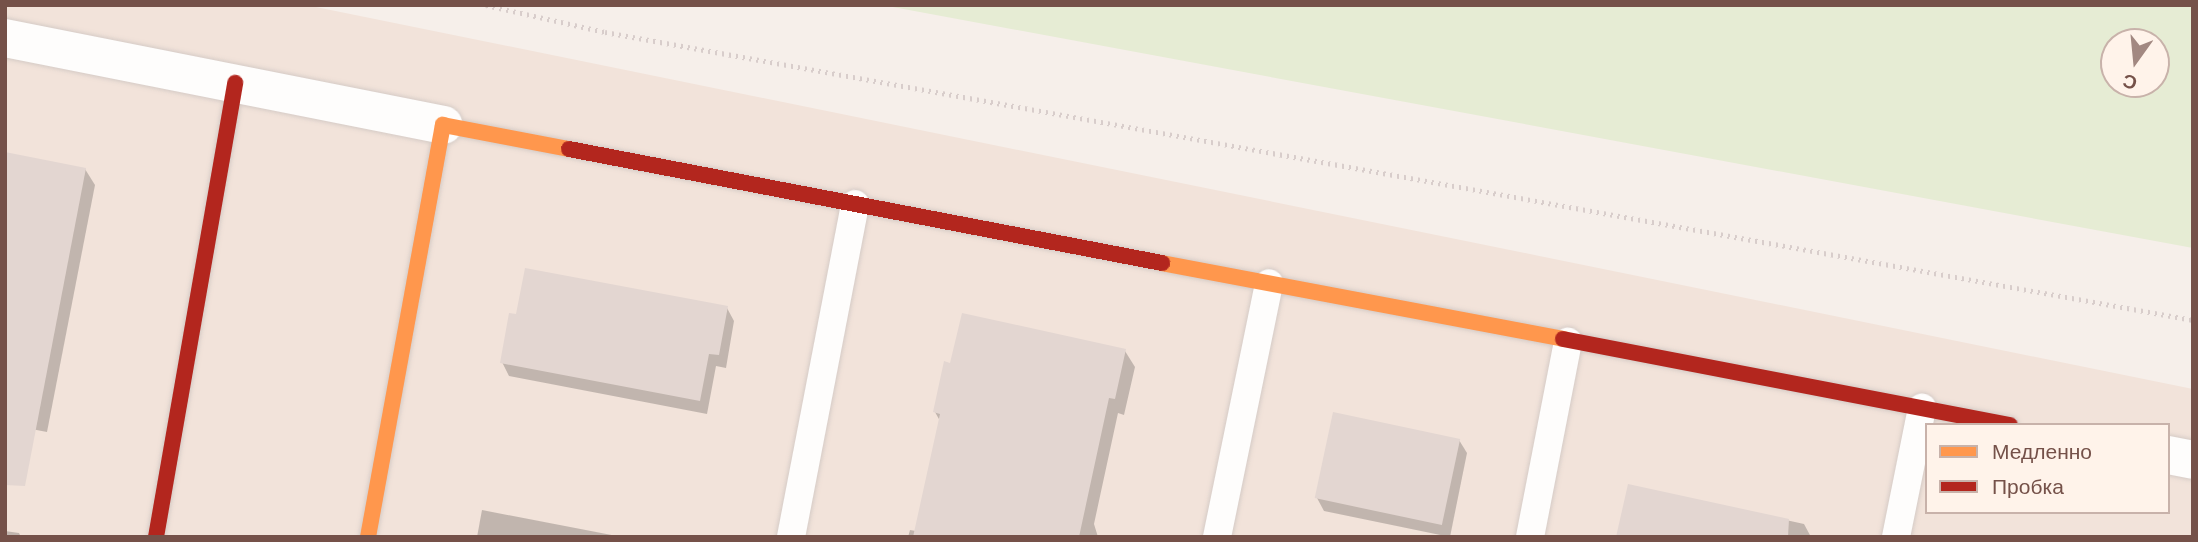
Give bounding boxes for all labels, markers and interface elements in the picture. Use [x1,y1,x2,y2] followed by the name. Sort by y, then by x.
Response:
[2100,28,2170,98] north arrow
[2121,70,2139,94] text: С
[1925,423,2170,514] legend
[1992,440,2092,463] text: Медленно
[1992,475,2064,498] text: Пробка

